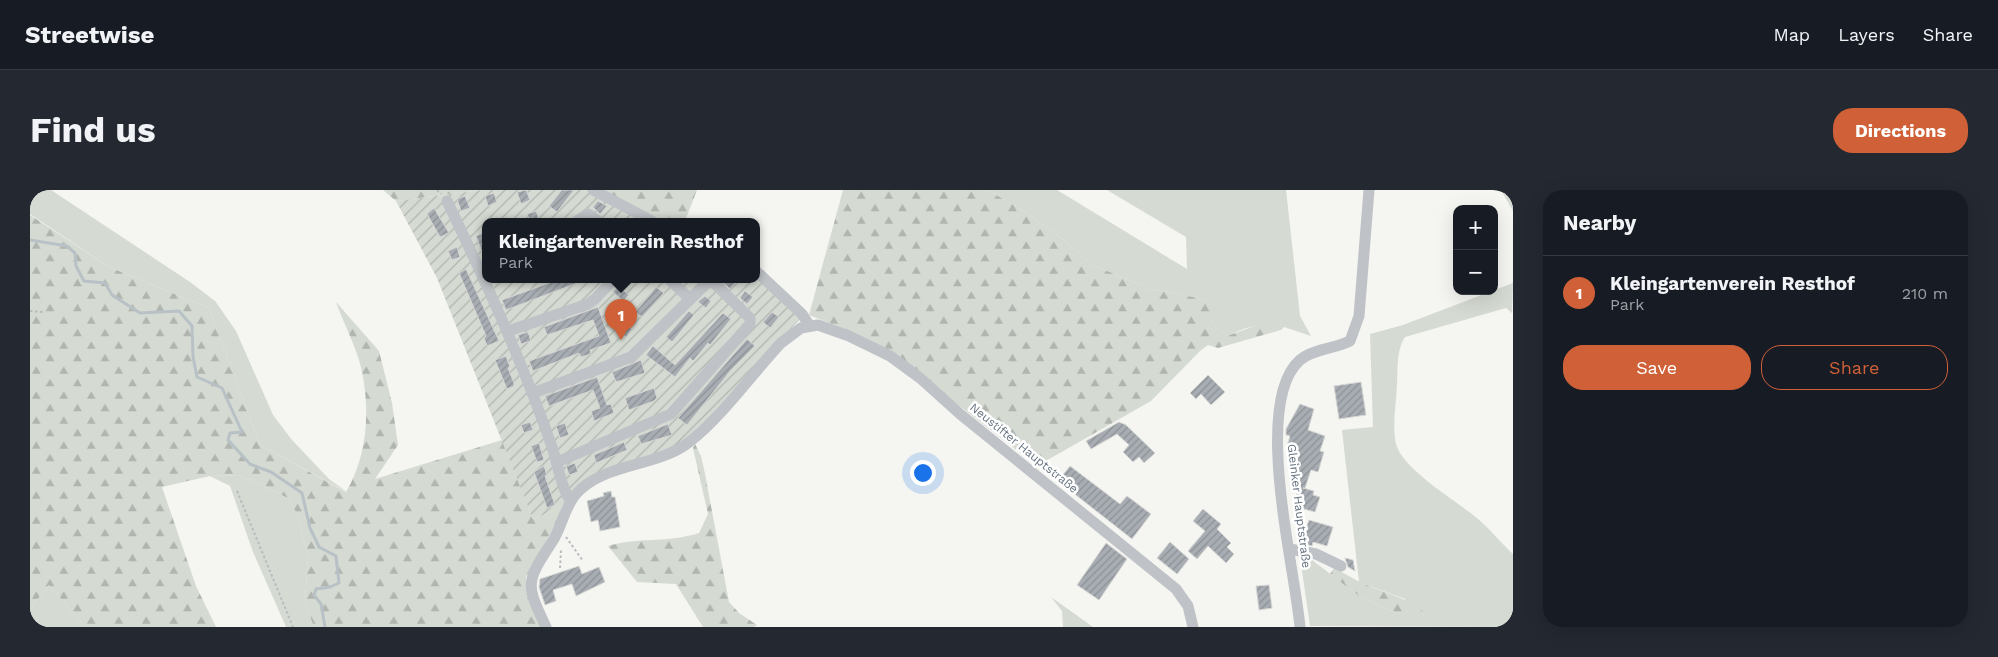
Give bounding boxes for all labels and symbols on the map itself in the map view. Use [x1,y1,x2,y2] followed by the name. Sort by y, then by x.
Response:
[605,299,637,340] pin: 1
[967,400,1081,496] street label: Neustifter Hauptstraße
[1284,443,1314,569] street label: Gleinker Hauptstraße
[910,460,936,486] your location

